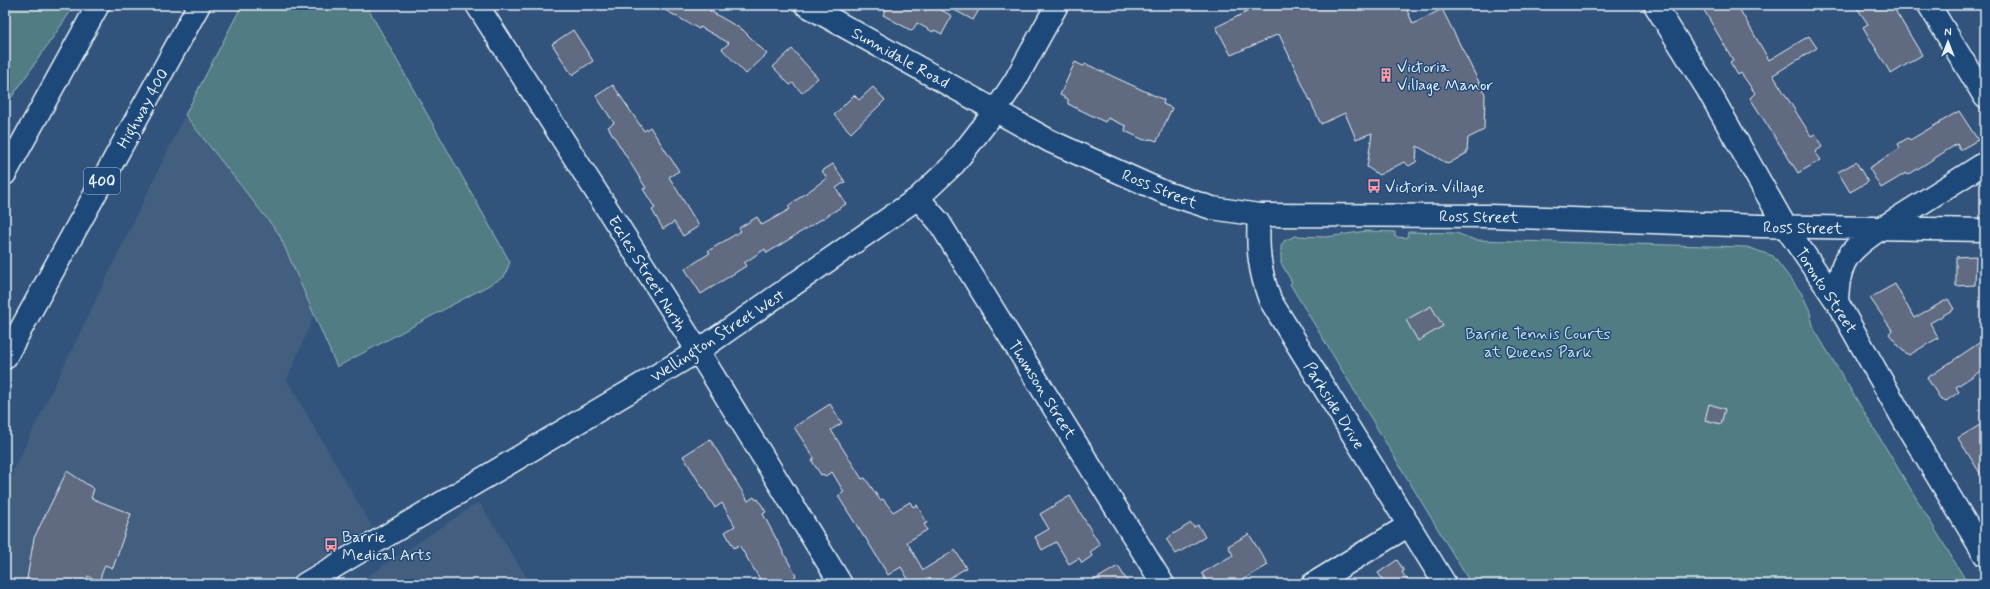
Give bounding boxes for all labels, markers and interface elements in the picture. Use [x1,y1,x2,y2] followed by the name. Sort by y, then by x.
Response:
[1928,22,1968,62] north arrow
[848,23,953,94] street label: Sunnidale Road
[1944,26,1952,40] text: N
[1397,57,1493,96] place label: Victoria Village Manor
[113,65,175,153] street label: Highway 400
[1378,67,1394,83] building icon: Victoria Village Manor
[1119,165,1201,214] street label: Ross Street
[84,168,120,194] road number: 400
[1385,177,1486,198] place label: Victoria Village
[1366,178,1382,194] bus stop icon: Victoria Village
[1439,206,1520,229] street label: Ross Street
[603,212,691,335] street label: Eccles Street North
[1763,217,1844,240] street label: Ross Street
[1790,244,1862,338] street label: Toronto Street
[647,285,789,388] street label: Wellington Street West
[1465,324,1611,363] park label: Barrie Tennis Courts at Queens Park
[1003,336,1081,444] street label: Thomson Street
[1298,358,1369,454] street label: Parkside Drive
[342,527,431,566] place label: Barrie Medical Arts
[323,537,339,553] bus stop icon: Barrie Medical Arts

